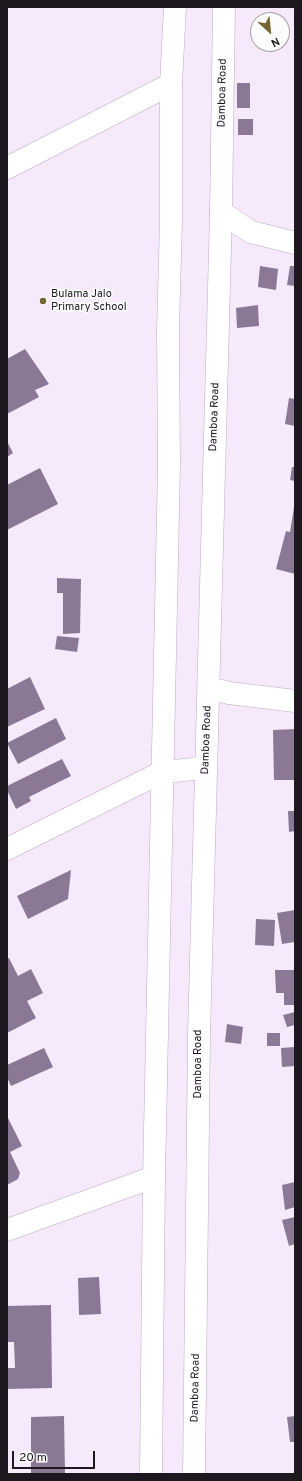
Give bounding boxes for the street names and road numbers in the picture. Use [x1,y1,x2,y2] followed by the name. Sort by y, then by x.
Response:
[216,58,230,128] street label: Damboa Road
[207,382,223,452] street label: Damboa Road
[199,705,215,775] street label: Damboa Road
[192,1029,206,1099] street label: Damboa Road
[189,1353,203,1423] street label: Damboa Road

